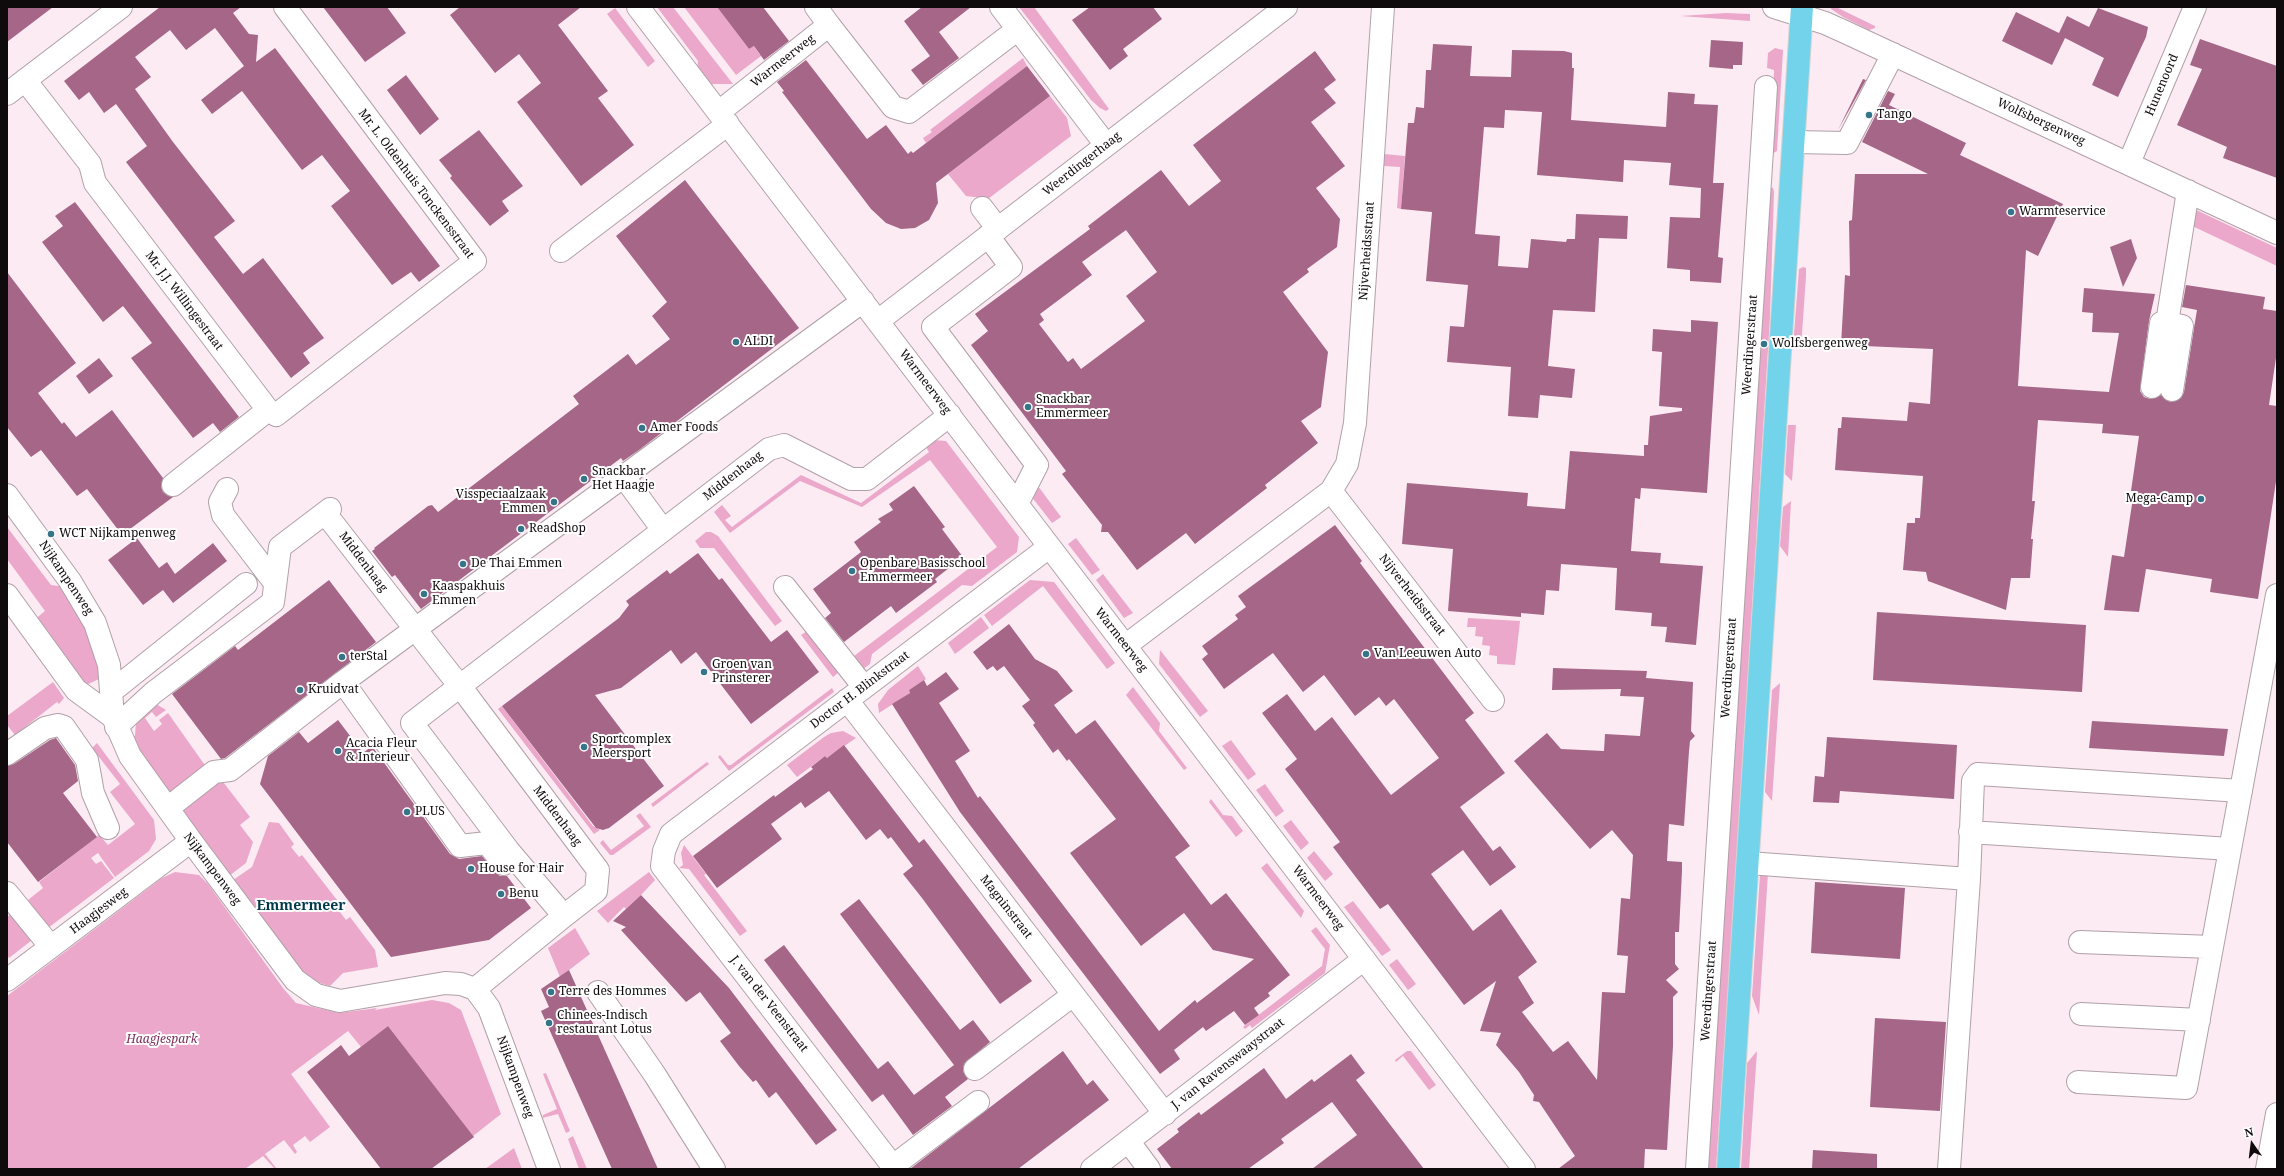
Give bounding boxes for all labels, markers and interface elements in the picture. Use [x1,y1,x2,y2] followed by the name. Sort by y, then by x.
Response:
[748,32,818,90] street label: Warmeerweg
[2142,52,2182,118] street label: Hunenoord
[1995,95,2087,149] street label: Wolfsbergenweg
[355,106,477,262] street label: Mr. L. Oldenhuis Tonckensstraat
[1877,108,1912,122] place label: Tango
[1864,110,1874,120] marker: Tango
[1040,129,1124,199] street label: Weerdingerhaag
[1356,201,1378,301] street label: Nijverheidsstraat
[2019,205,2106,219] place label: Warmteservice
[2006,207,2016,217] marker: Warmteservice
[142,249,226,353] street label: Mr. J.J. Willingestraat
[1739,294,1761,396] street label: Weerdingerstraat
[744,335,773,349] place label: ALDI
[731,337,741,347] marker: ALDI
[1772,337,1868,351] place label: Wolfsbergenweg
[1759,339,1769,349] marker: Wolfsbergenweg
[896,347,954,417] street label: Warmeerweg
[1036,393,1108,421] place label: Snackbar Emmermeer
[1023,402,1033,412] marker: Snackbar Emmermeer
[650,421,718,435] place label: Amer Foods
[637,423,647,433] marker: Amer Foods
[700,448,766,504] street label: Middenhaag
[592,465,655,493] place label: Snackbar Het Haagje
[579,474,589,484] marker: Snackbar Het Haagje
[456,488,546,516] place label: Visspeciaalzaak Emmen
[2126,492,2193,506] place label: Mega-Camp
[2196,494,2206,504] marker: Mega-Camp
[549,497,559,507] marker: Visspeciaalzaak Emmen
[529,522,586,536] place label: ReadShop
[516,524,526,534] marker: ReadShop
[59,527,176,541] place label: WCT Nijkampenweg
[46,529,56,539] marker: WCT Nijkampenweg
[336,529,390,595] street label: Middenhaag
[36,538,96,618] street label: Nijkampenweg
[1376,552,1448,638] street label: Nijverheidsstraat
[471,557,562,571] place label: De Thai Emmen
[860,557,986,585] place label: Openbare Basisschool Emmermeer
[458,559,468,569] marker: De Thai Emmen
[847,566,857,576] marker: Openbare Basisschool Emmermeer
[432,580,505,608] place label: Kaaspakhuis Emmen
[419,589,429,599] marker: Kaaspakhuis Emmen
[1092,605,1150,675] street label: Warmeerweg
[1718,617,1740,719] street label: Weerdingerstraat
[1374,647,1482,661] place label: Van Leeuwen Auto
[808,648,912,732] street label: Doctor H. Blinkstraat
[1361,649,1371,659] marker: Van Leeuwen Auto
[350,650,388,664] place label: terStal
[337,652,347,662] marker: terStal
[712,658,772,686] place label: Groen van Prinsterer
[699,667,709,677] marker: Groen van Prinsterer
[308,683,359,697] place label: Kruidvat
[295,685,305,695] marker: Kruidvat
[592,733,671,761] place label: Sportcomplex Meersport
[346,737,417,765] place label: Acacia Fleur & Interieur
[579,742,589,752] marker: Sportcomplex Meersport
[333,746,343,756] marker: Acacia Fleur & Interieur
[530,783,584,849] street label: Middenhaag
[415,805,445,819] place label: PLUS
[402,807,412,817] marker: PLUS
[180,830,244,908] street label: Nijkampenweg
[479,862,564,876] place label: House for Hair
[1289,863,1347,933] street label: Warmeerweg
[466,864,476,874] marker: House for Hair
[977,872,1035,942] street label: Magninstraat
[67,885,131,937] street label: Haagjesweg
[509,887,539,901] place label: Benu
[496,889,506,899] marker: Benu
[256,898,346,914] district label: Emmermeer
[1698,940,1720,1042] street label: Weerdingerstraat
[727,953,811,1055] street label: J. van der Veenstraat
[559,985,666,999] place label: Terre des Hommes
[546,987,556,997] marker: Terre des Hommes
[557,1009,652,1037] place label: Chinees-Indisch restaurant Lotus
[1169,1015,1287,1113] street label: J. van Ravenswaaystraat
[544,1018,554,1028] marker: Chinees-Indisch restaurant Lotus
[126,1033,198,1047] park label: Haagjespark
[493,1034,537,1120] street label: Nijkampenweg
[2232,1124,2272,1164] north arrow
[2243,1124,2255,1140] text: N

